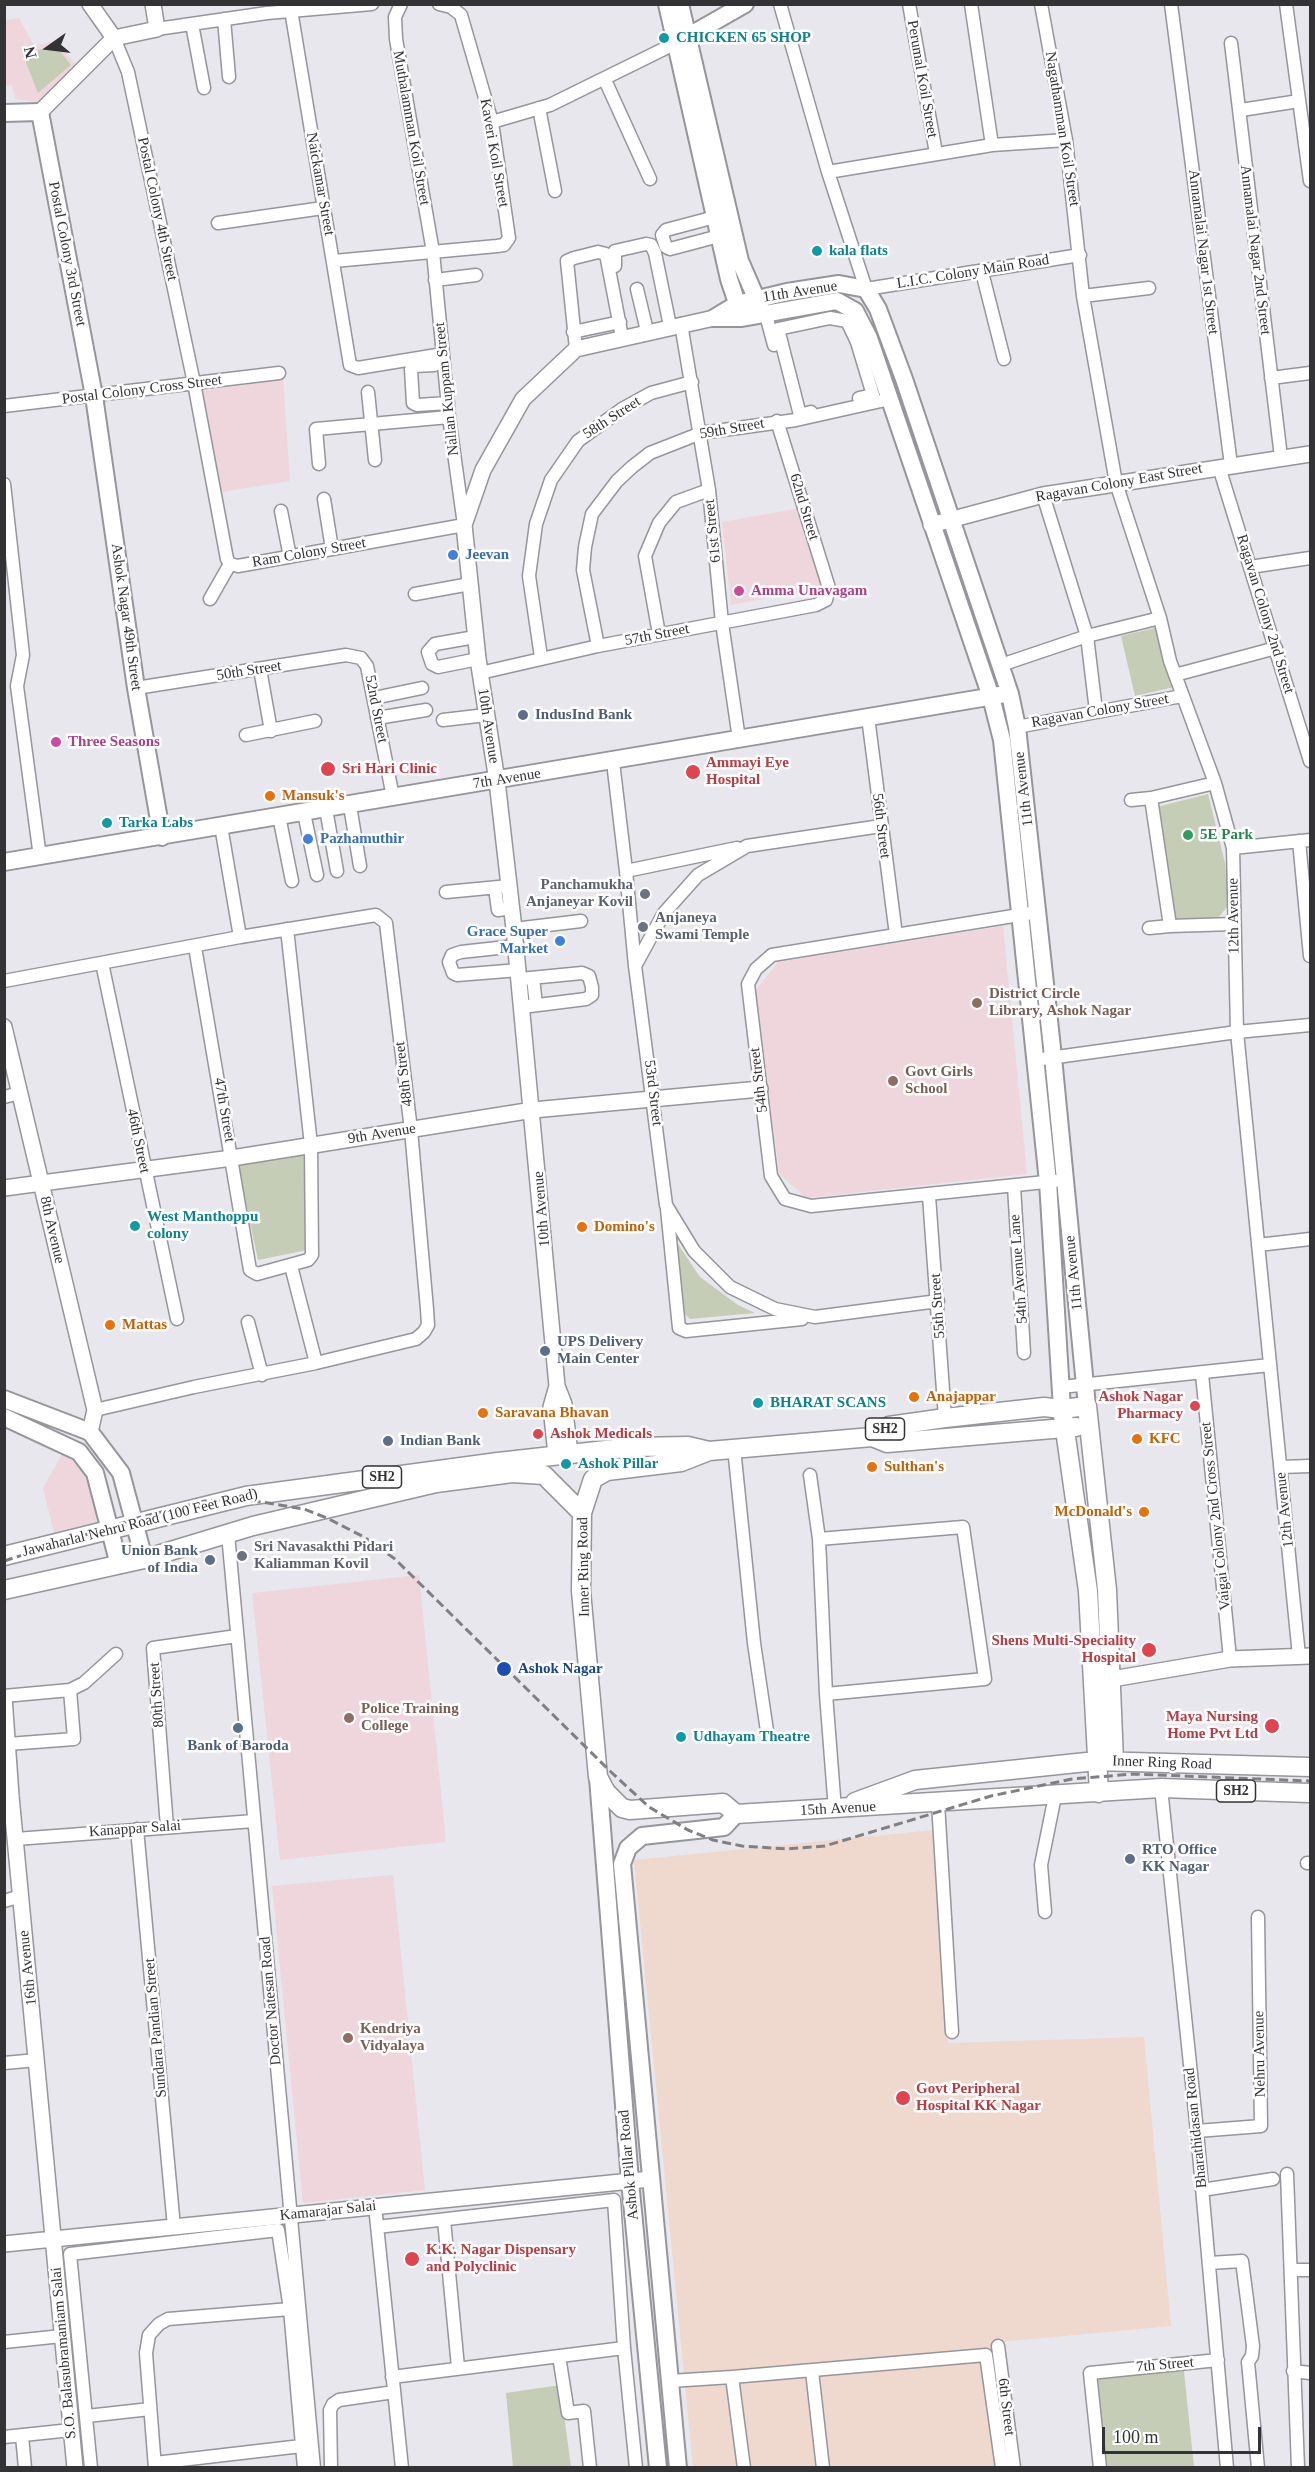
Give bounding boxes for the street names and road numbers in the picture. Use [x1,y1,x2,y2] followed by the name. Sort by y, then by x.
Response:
[903,19,941,139] street label: Perumal Koil Street
[389,49,433,207] street label: Muthalamman Koil Street
[1041,50,1083,208] street label: Nagathamman Koil Street
[476,97,512,209] street label: Kaveri Koil Street
[302,131,338,237] street label: Naickamar Street
[133,136,181,282] street label: Postal Colony 4th Street
[1236,164,1274,336] street label: Annamalai Nagar 2nd Street
[1184,168,1222,336] street label: Annamalai Nagar 1st Street
[44,180,90,328] street label: Postal Colony 3rd Street
[895,251,1051,293] street label: L.I.C. Colony Main Road
[761,277,839,307] street label: 11th Avenue
[431,321,463,457] street label: Nallan Kuppam Street
[61,371,223,409] street label: Postal Colony Cross Street
[580,393,644,443] street label: 58th Street
[698,414,766,444] street label: 59th Street
[1034,459,1204,507] street label: Ragavan Colony East Street
[785,472,823,542] street label: 62nd Street
[701,498,725,564] street label: 61st Street
[1232,532,1298,696] street label: Ragavan Colony 2nd Street
[251,534,367,572] street label: Ram Colony Street
[107,542,145,692] street label: Ashok Nagar 49th Street
[623,620,691,650] street label: 57th Street
[215,657,283,685] street label: 50th Street
[361,674,391,744] street label: 52nd Street
[473,687,503,765] street label: 10th Avenue
[1030,690,1170,732] street label: Ragavan Colony Street
[1010,750,1038,828] street label: 11th Avenue
[472,765,542,793] street label: 7th Avenue
[868,792,894,860] street label: 56th Street
[1224,878,1244,954] street label: 12th Avenue
[391,1040,417,1108] street label: 48th Street
[746,1046,772,1114] street label: 54th Street
[640,1059,666,1127] street label: 53rd Street
[209,1076,239,1144] street label: 47th Street
[122,1107,154,1175] street label: 46th Street
[347,1120,417,1148] street label: 9th Avenue
[530,1170,554,1248] street label: 10th Avenue
[36,1195,68,1265] street label: 8th Avenue
[1006,1214,1032,1324] street label: 54th Avenue Lane
[1061,1235,1087,1311] street label: 11th Avenue
[927,1273,949,1339] street label: 55th Street
[866,1418,904,1440] road number: SH2
[1197,1421,1235,1611] street label: Vaigai Colony 2nd Cross Street
[362,1466,401,1488] road number: SH2
[1272,1471,1298,1549] street label: 12th Avenue
[20,1485,260,1561] street label: Jawaharlal Nehru Road (100 Feet Road)
[574,1517,594,1617] street label: Inner Ring Road
[146,1662,168,1728] street label: 80th Street
[1112,1752,1212,1774] street label: Inner Ring Road
[1216,1780,1256,1802] road number: SH2
[800,1798,876,1820] street label: 15th Avenue
[88,1817,182,1841] street label: Kanappar Salai
[15,1929,41,2007] street label: 16th Avenue
[256,1936,286,2066] street label: Doctor Natesan Road
[141,1957,171,2099] street label: Sundara Pandian Street
[1250,2010,1270,2098] street label: Nehru Avenue
[1181,2067,1211,2189] street label: Bharathidasan Road
[615,2109,643,2221] street label: Ashok Pillar Road
[279,2197,377,2225] street label: Kamarajar Salai
[48,2266,80,2440] street label: S.O. Balasubramaniam Salai
[1135,2354,1195,2376] street label: 7th Street
[994,2377,1018,2437] street label: 6th Street

